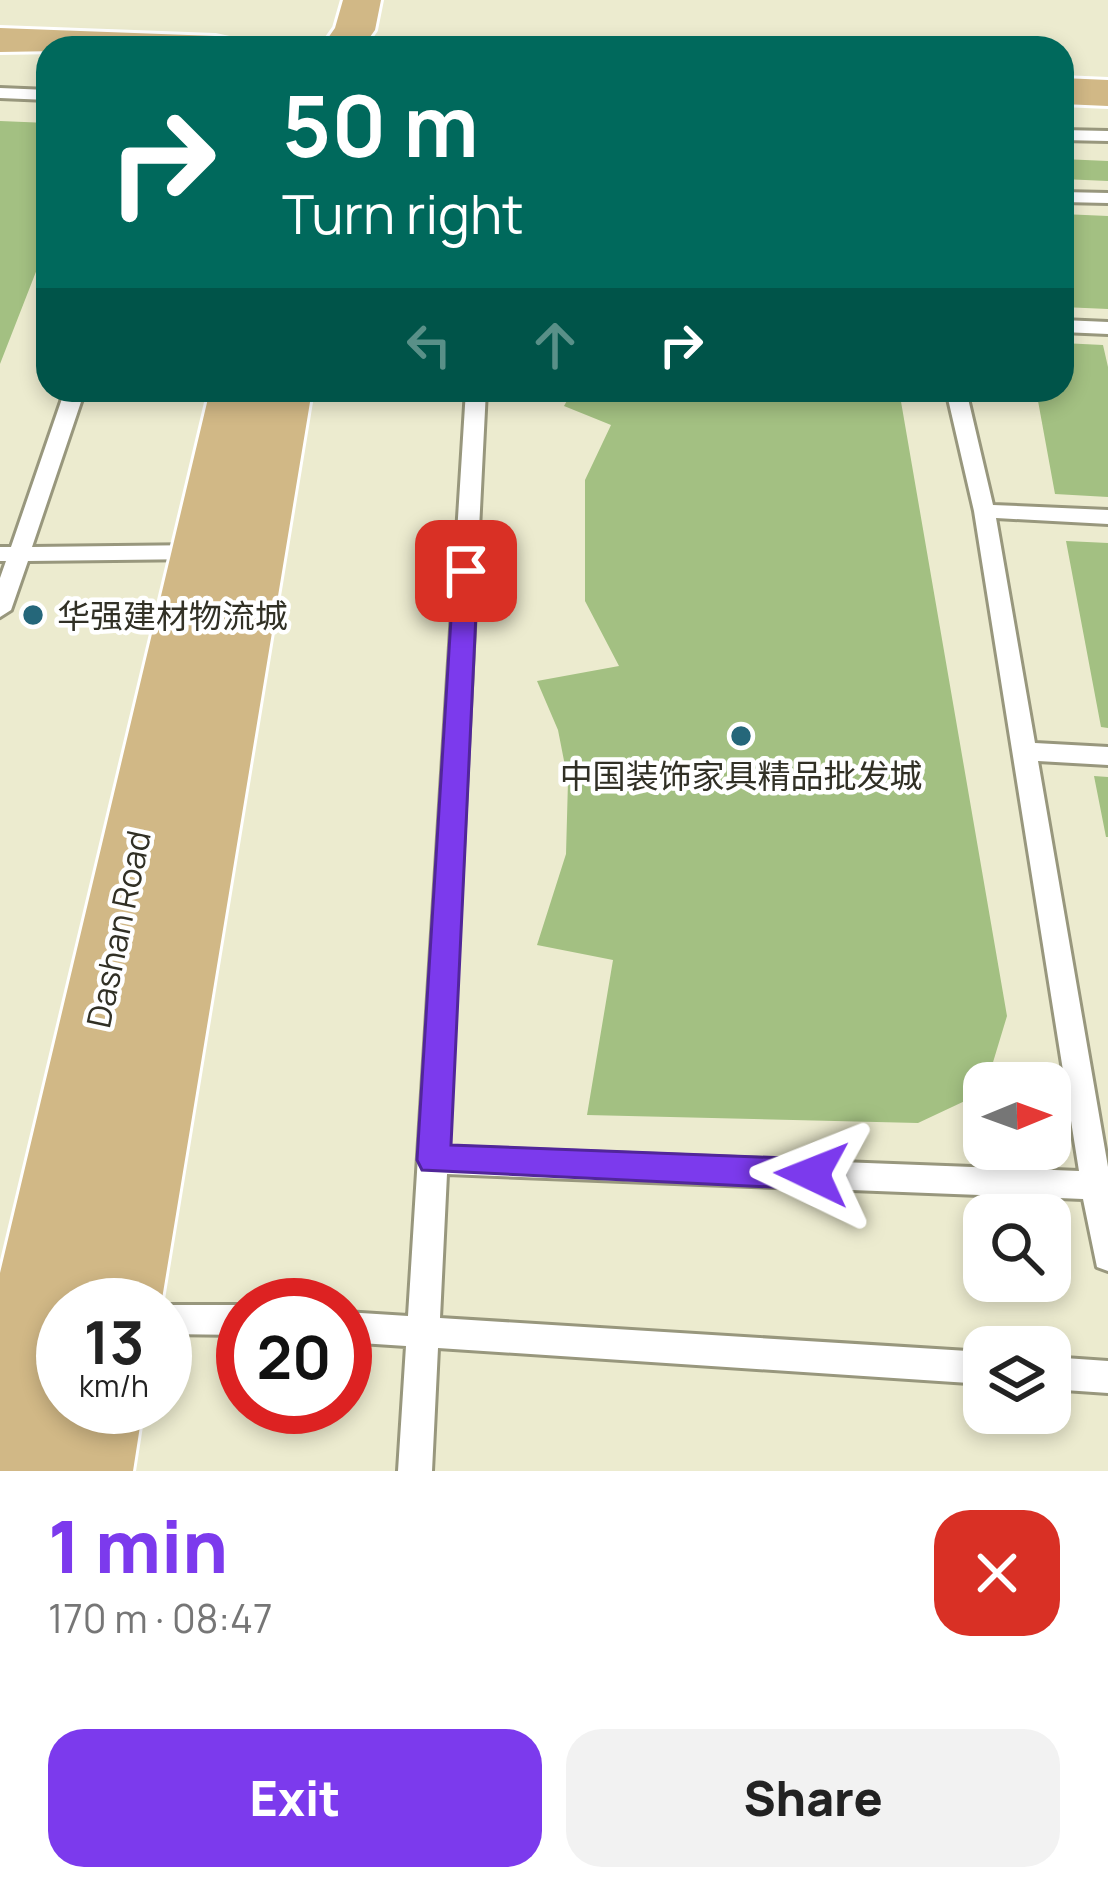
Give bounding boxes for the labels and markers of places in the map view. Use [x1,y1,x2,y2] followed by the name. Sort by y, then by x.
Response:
[415,520,517,622] pin
[57,593,288,638] place label: 华强建材物流城
[20,602,46,628] marker: 华强建材物流城
[728,723,754,749] marker: 中国装饰家具精品批发城
[560,753,923,798] place label: 中国装饰家具精品批发城

